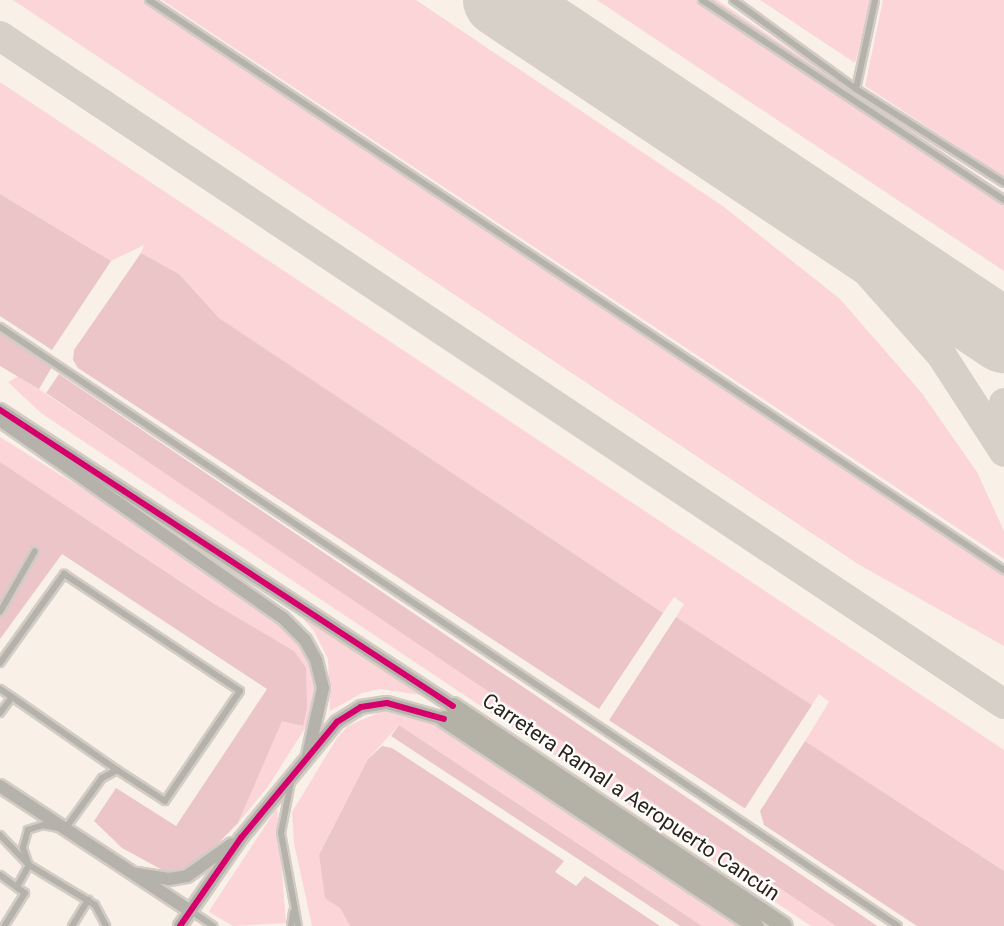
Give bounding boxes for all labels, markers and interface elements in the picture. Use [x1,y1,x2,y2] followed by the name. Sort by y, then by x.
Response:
[477,688,785,906] street label: Carretera Ramal a Aeropuerto Cancún

